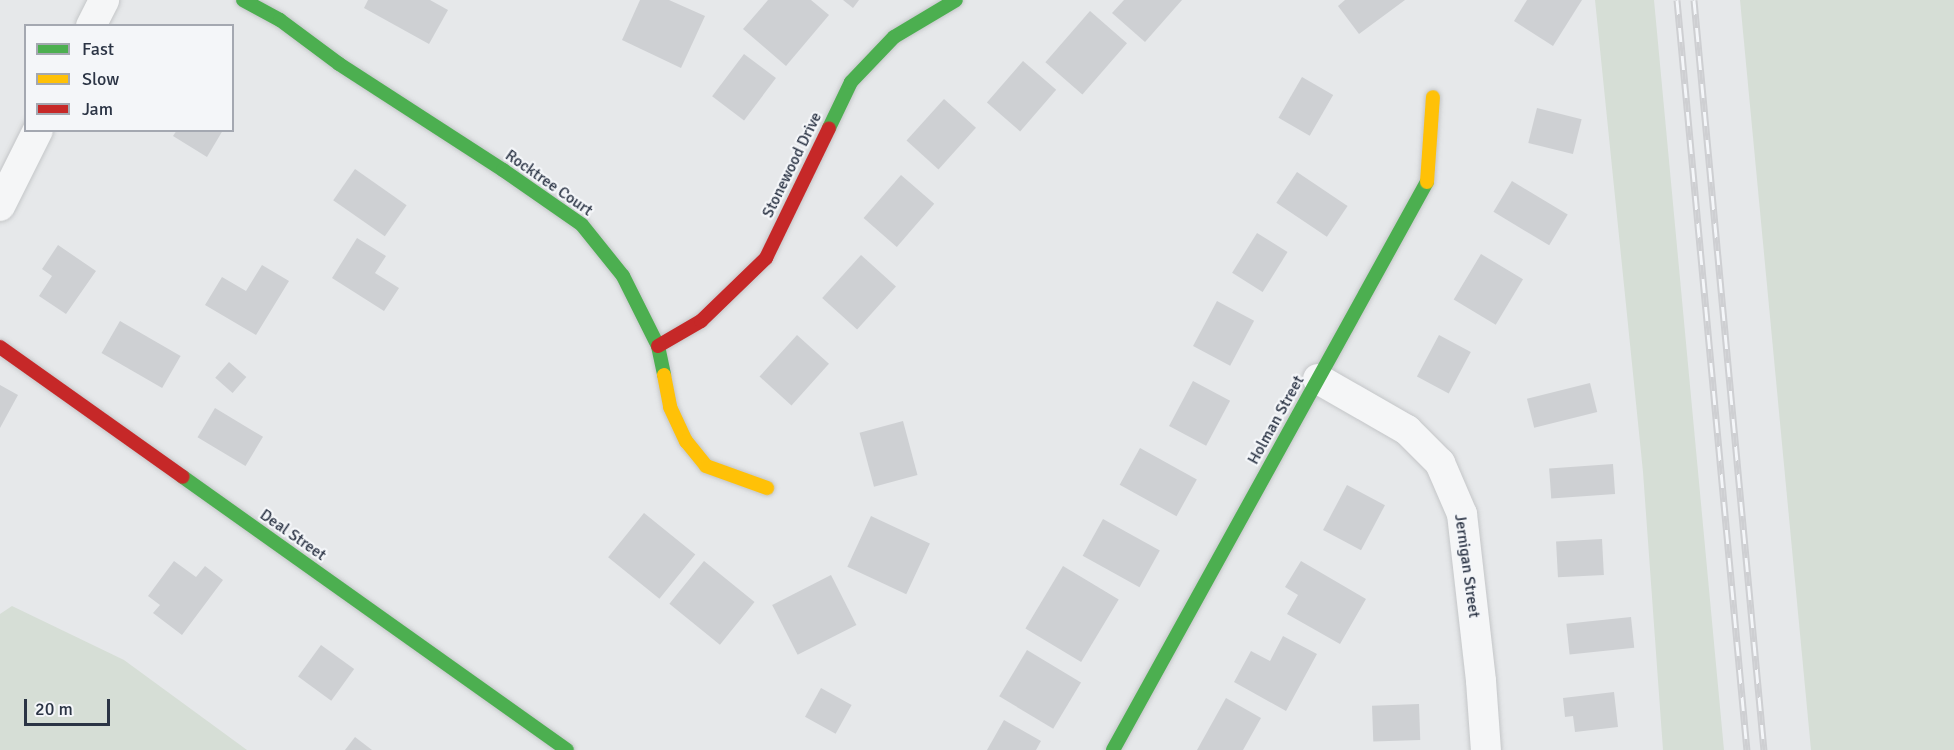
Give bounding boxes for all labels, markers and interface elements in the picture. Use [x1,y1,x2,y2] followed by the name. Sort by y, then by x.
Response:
[24,24,234,132] legend
[82,38,114,60] text: Fast
[82,68,119,90] text: Slow
[82,98,113,120] text: Jam
[758,109,826,221] street label: Stonewood Drive
[502,146,596,220] street label: Rocktree Court
[1244,372,1308,468] street label: Holman Street
[256,505,330,565] street label: Deal Street
[1450,513,1484,619] street label: Jernigan Street
[27,687,112,725] scale bar
[35,698,73,720] text: 20 m

